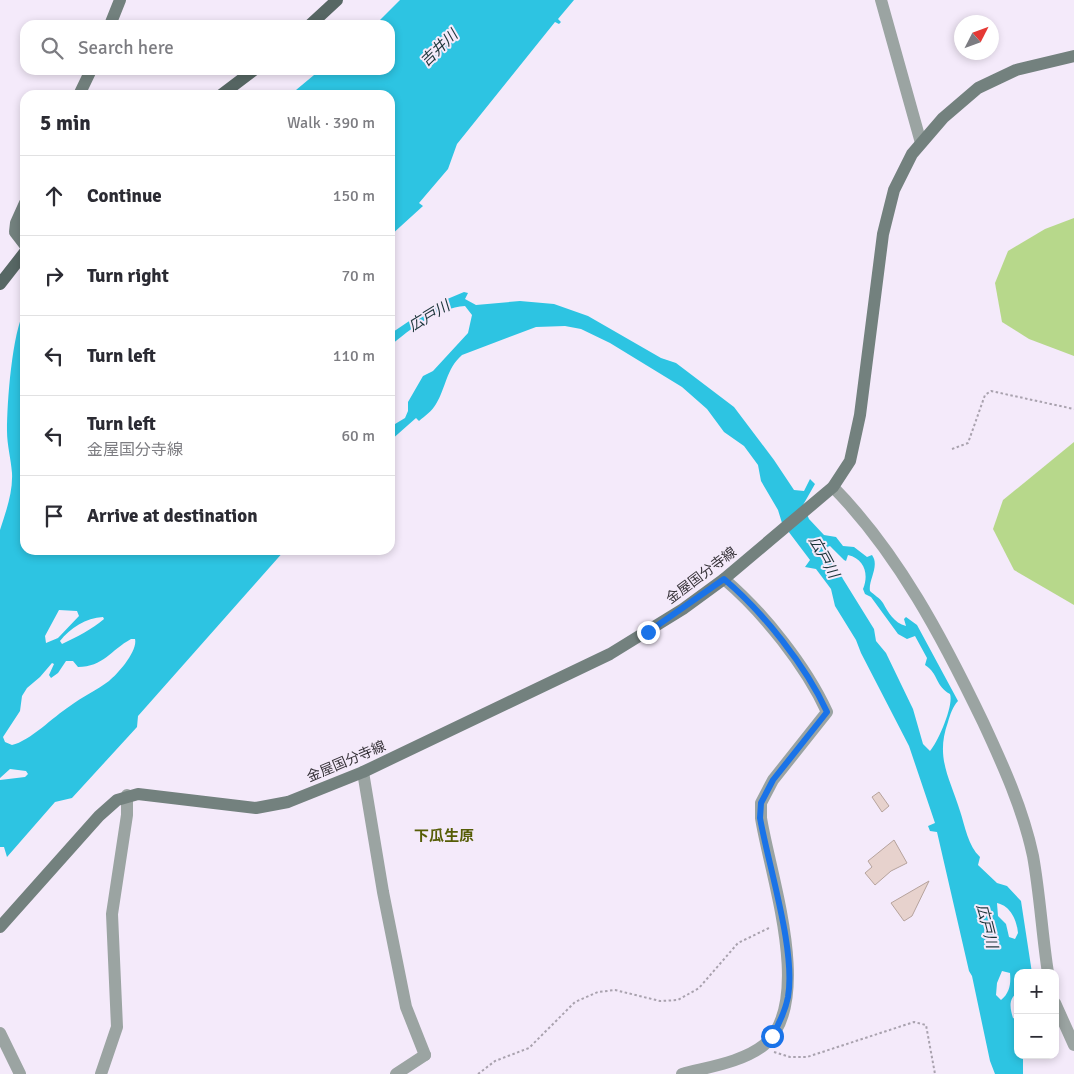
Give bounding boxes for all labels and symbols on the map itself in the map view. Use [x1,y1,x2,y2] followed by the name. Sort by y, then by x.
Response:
[954,15,999,60] north arrow
[417,25,463,70] water label: 吉井川
[405,296,455,335] water label: 広戸川
[805,533,844,583] water label: 広戸川
[663,543,740,607] street label: 金屋国分寺線
[637,621,660,644] route end
[304,737,388,786] street label: 金屋国分寺線
[414,827,474,845] district label: 下瓜生原
[973,902,1002,952] water label: 広戸川
[761,1025,784,1048] route start

